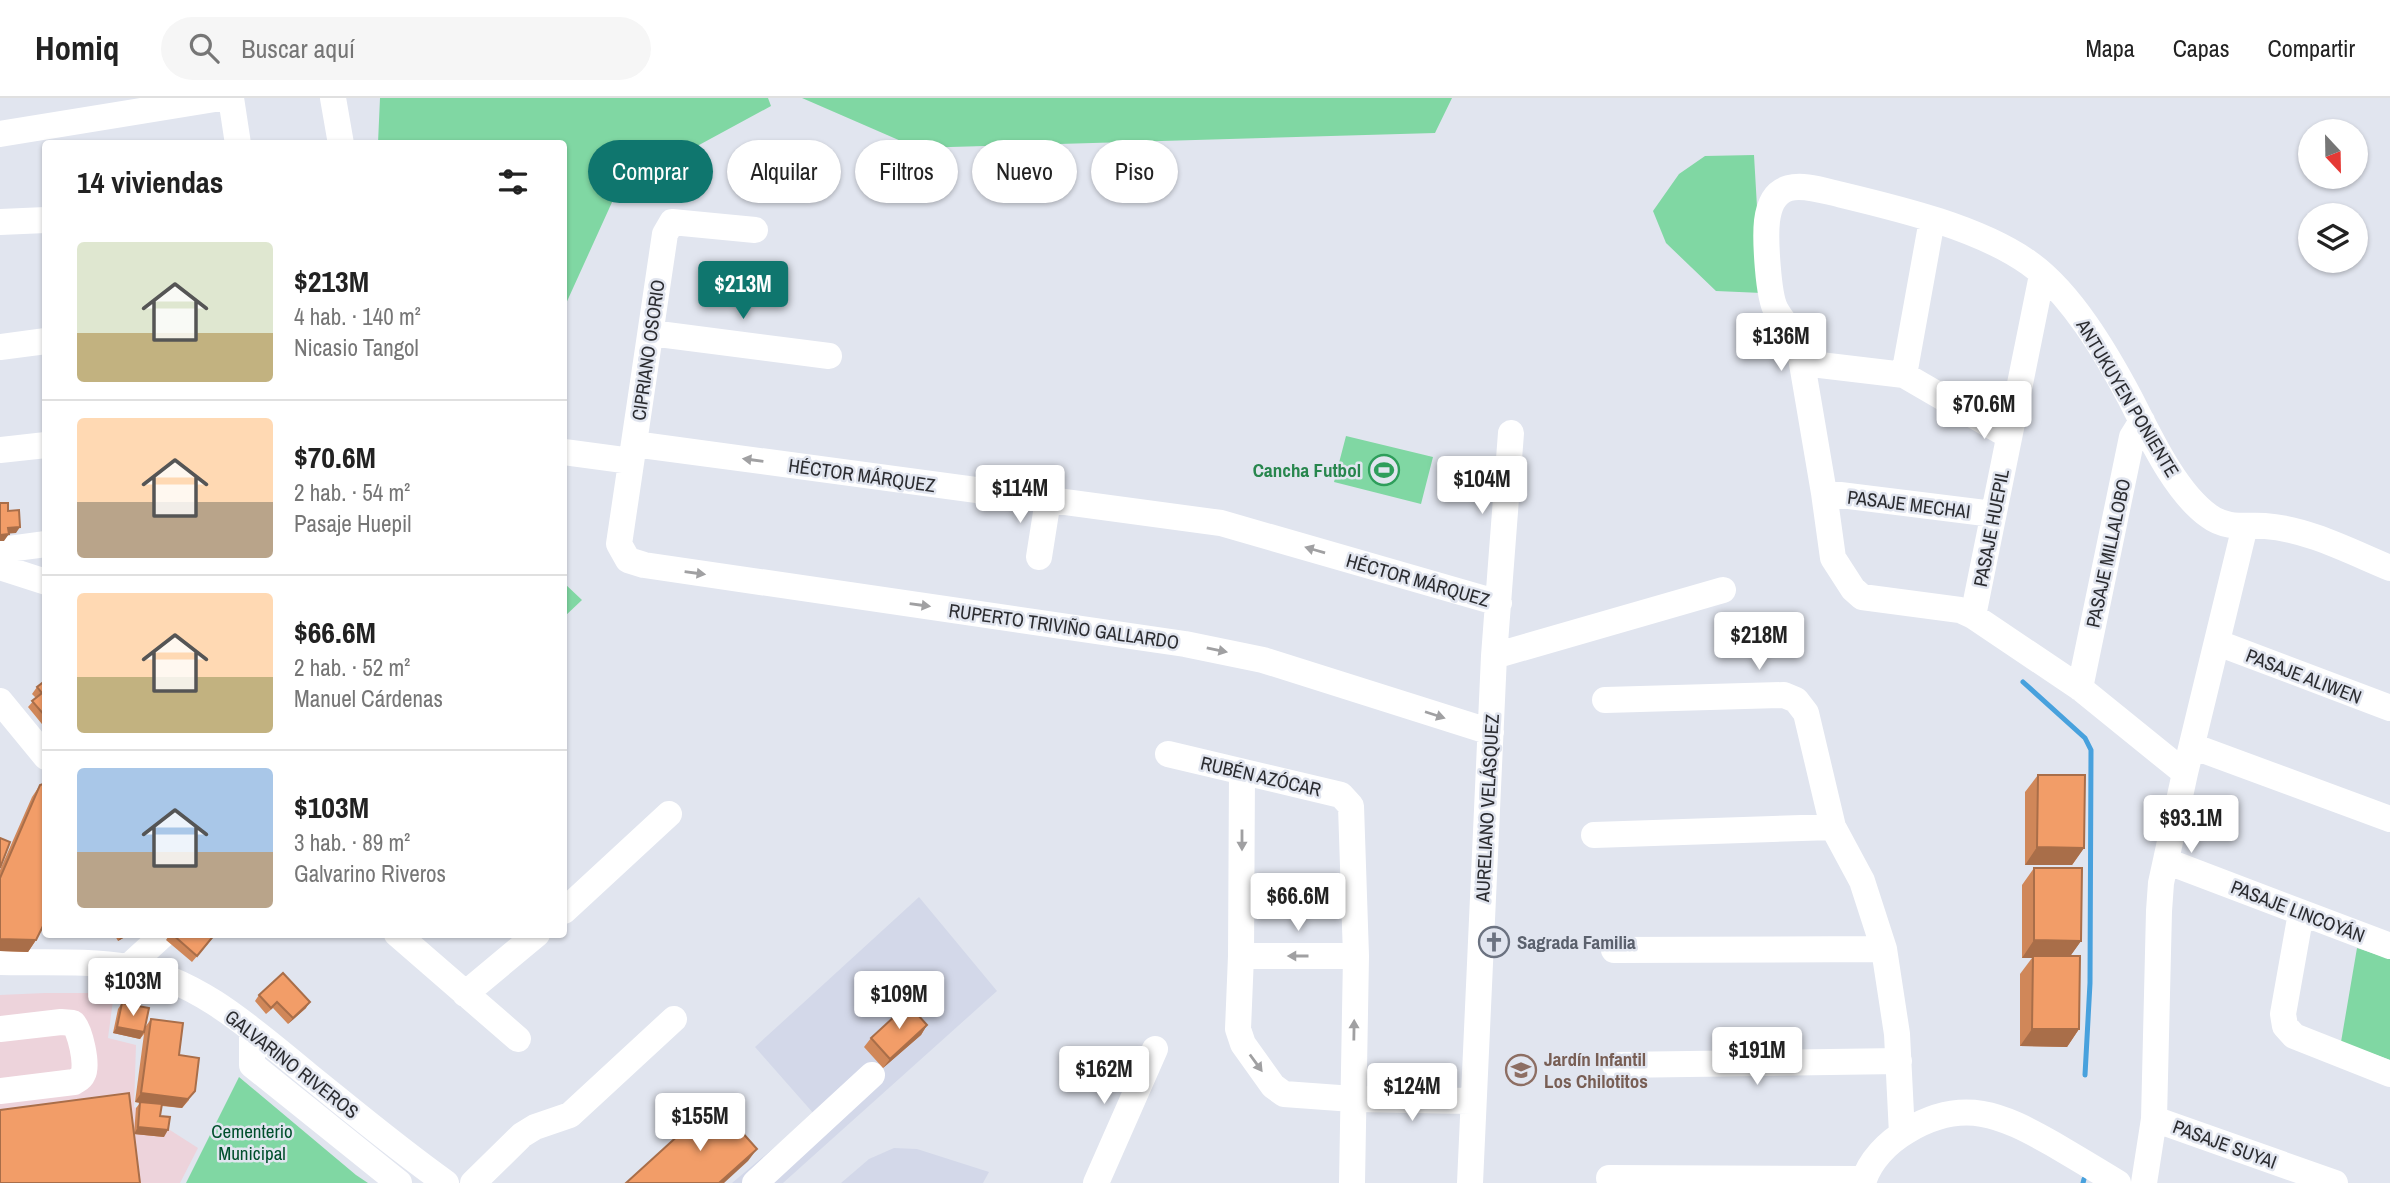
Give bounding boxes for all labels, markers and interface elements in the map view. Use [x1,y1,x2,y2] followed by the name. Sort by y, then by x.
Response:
[161,17,651,80] search box
[35,26,119,70] text: Homiq
[185,29,223,67] icon: search
[241,31,355,66] text: Buscar aquí
[2085,32,2135,64] text: Mapa
[2173,32,2230,64] text: Capas
[2268,32,2355,64] text: Compartir
[2298,119,2368,189] north arrow
[2298,119,2368,273] map controls
[588,140,713,203] chip: Comprar
[727,140,841,203] chip: Alquilar
[855,140,958,203] chip: Filtros
[972,140,1077,203] chip: Nuevo
[1091,140,1178,203] chip: Piso
[77,162,223,202] text: 14 viviendas
[494,163,532,201] icon: filters
[2298,203,2368,273] button: layers
[294,261,369,301] text: $213M
[694,262,792,321] pin: $213M
[714,268,772,299] text: $213M
[133,270,217,354] icon: home
[625,278,671,422] street label: CIPRIANO OSORIO
[294,301,421,332] text: 4 hab. · 140 m²
[2070,313,2186,482] street label: ANTUKUYEN PONIENTE
[1732,314,1830,373] pin: $136M
[1752,320,1810,351] text: $136M
[294,332,419,363] text: Nicasio Tangol
[1927,382,2041,441] pin: $70.6M
[1953,388,2015,419] text: $70.6M
[294,437,376,477] text: $70.6M
[133,446,217,530] icon: home
[787,452,937,498] street label: HÉCTOR MÁRQUEZ
[1367,453,1401,487] sports icon: Cancha Futbol
[742,455,764,466] one-way arrow
[1433,456,1531,516] pin: $104M
[1253,457,1361,483] place label: Cancha Futbol
[1453,463,1511,494] text: $104M
[971,466,1069,525] pin: $114M
[1967,467,2015,589] street label: PASAJE HUEPIL
[992,472,1048,503] text: $114M
[2080,476,2136,630] street label: PASAJE MILLALOBO
[294,477,410,508] text: 2 hab. · 54 m²
[1846,484,1972,524] street label: PASAJE MECHAI
[294,508,411,539] text: Pasaje Huepil
[1304,544,1326,555] one-way arrow
[1343,547,1493,613] street label: HÉCTOR MÁRQUEZ
[684,567,706,578] one-way arrow
[947,597,1181,655] street label: RUPERTO TRIVIÑO GALLARDO
[909,600,931,611] one-way arrow
[294,612,376,652] text: $66.6M
[1710,612,1808,672] pin: $218M
[1730,619,1788,650] text: $218M
[133,621,217,705] icon: home
[2242,642,2366,710] street label: PASAJE ALIWEN
[1206,645,1228,656] one-way arrow
[294,652,410,683] text: 2 hab. · 52 m²
[294,683,443,714] text: Manuel Cárdenas
[1425,710,1446,721] one-way arrow
[1469,713,1505,904] street label: AURELIANO VELÁSQUEZ
[1198,750,1324,802] street label: RUBÉN AZÓCAR
[294,787,369,827] text: $103M
[133,796,217,880] icon: home
[2134,796,2248,855] pin: $93.1M
[2160,802,2222,833] text: $93.1M
[294,827,410,858] text: 3 hab. · 89 m²
[1236,829,1248,851] one-way arrow
[294,858,446,889] text: Galvarino Riveros
[1241,874,1355,933] pin: $66.6M
[2227,874,2369,948] street label: PASAJE LINCOYÁN
[1267,880,1329,911] text: $66.6M
[1477,925,1511,959] church icon: Sagrada Familia
[1517,929,1636,955] place label: Sagrada Familia
[1287,950,1309,962] one-way arrow
[84,958,182,1018] pin: $103M
[104,965,162,996] text: $103M
[850,972,948,1031] pin: $109M
[870,978,928,1009] text: $109M
[220,1004,364,1124] street label: GALVARINO RIVEROS
[1348,1019,1360,1041] one-way arrow
[1708,1028,1806,1087] pin: $191M
[1728,1034,1786,1065] text: $191M
[1055,1046,1153,1106] pin: $162M
[1544,1046,1648,1094] place label: Jardín Infantil Los Chilotitos
[1075,1053,1133,1084] text: $162M
[1249,1053,1263,1072] one-way arrow
[1504,1053,1538,1087] school or university icon: Jardín Infantil Los Chilotitos
[1363,1063,1461,1123] pin: $124M
[1383,1070,1441,1101] text: $124M
[651,1094,749,1153] pin: $155M
[671,1100,729,1131] text: $155M
[2170,1113,2280,1175] street label: PASAJE SUYAI
[211,1118,293,1166] park label: Cementerio Municipal

